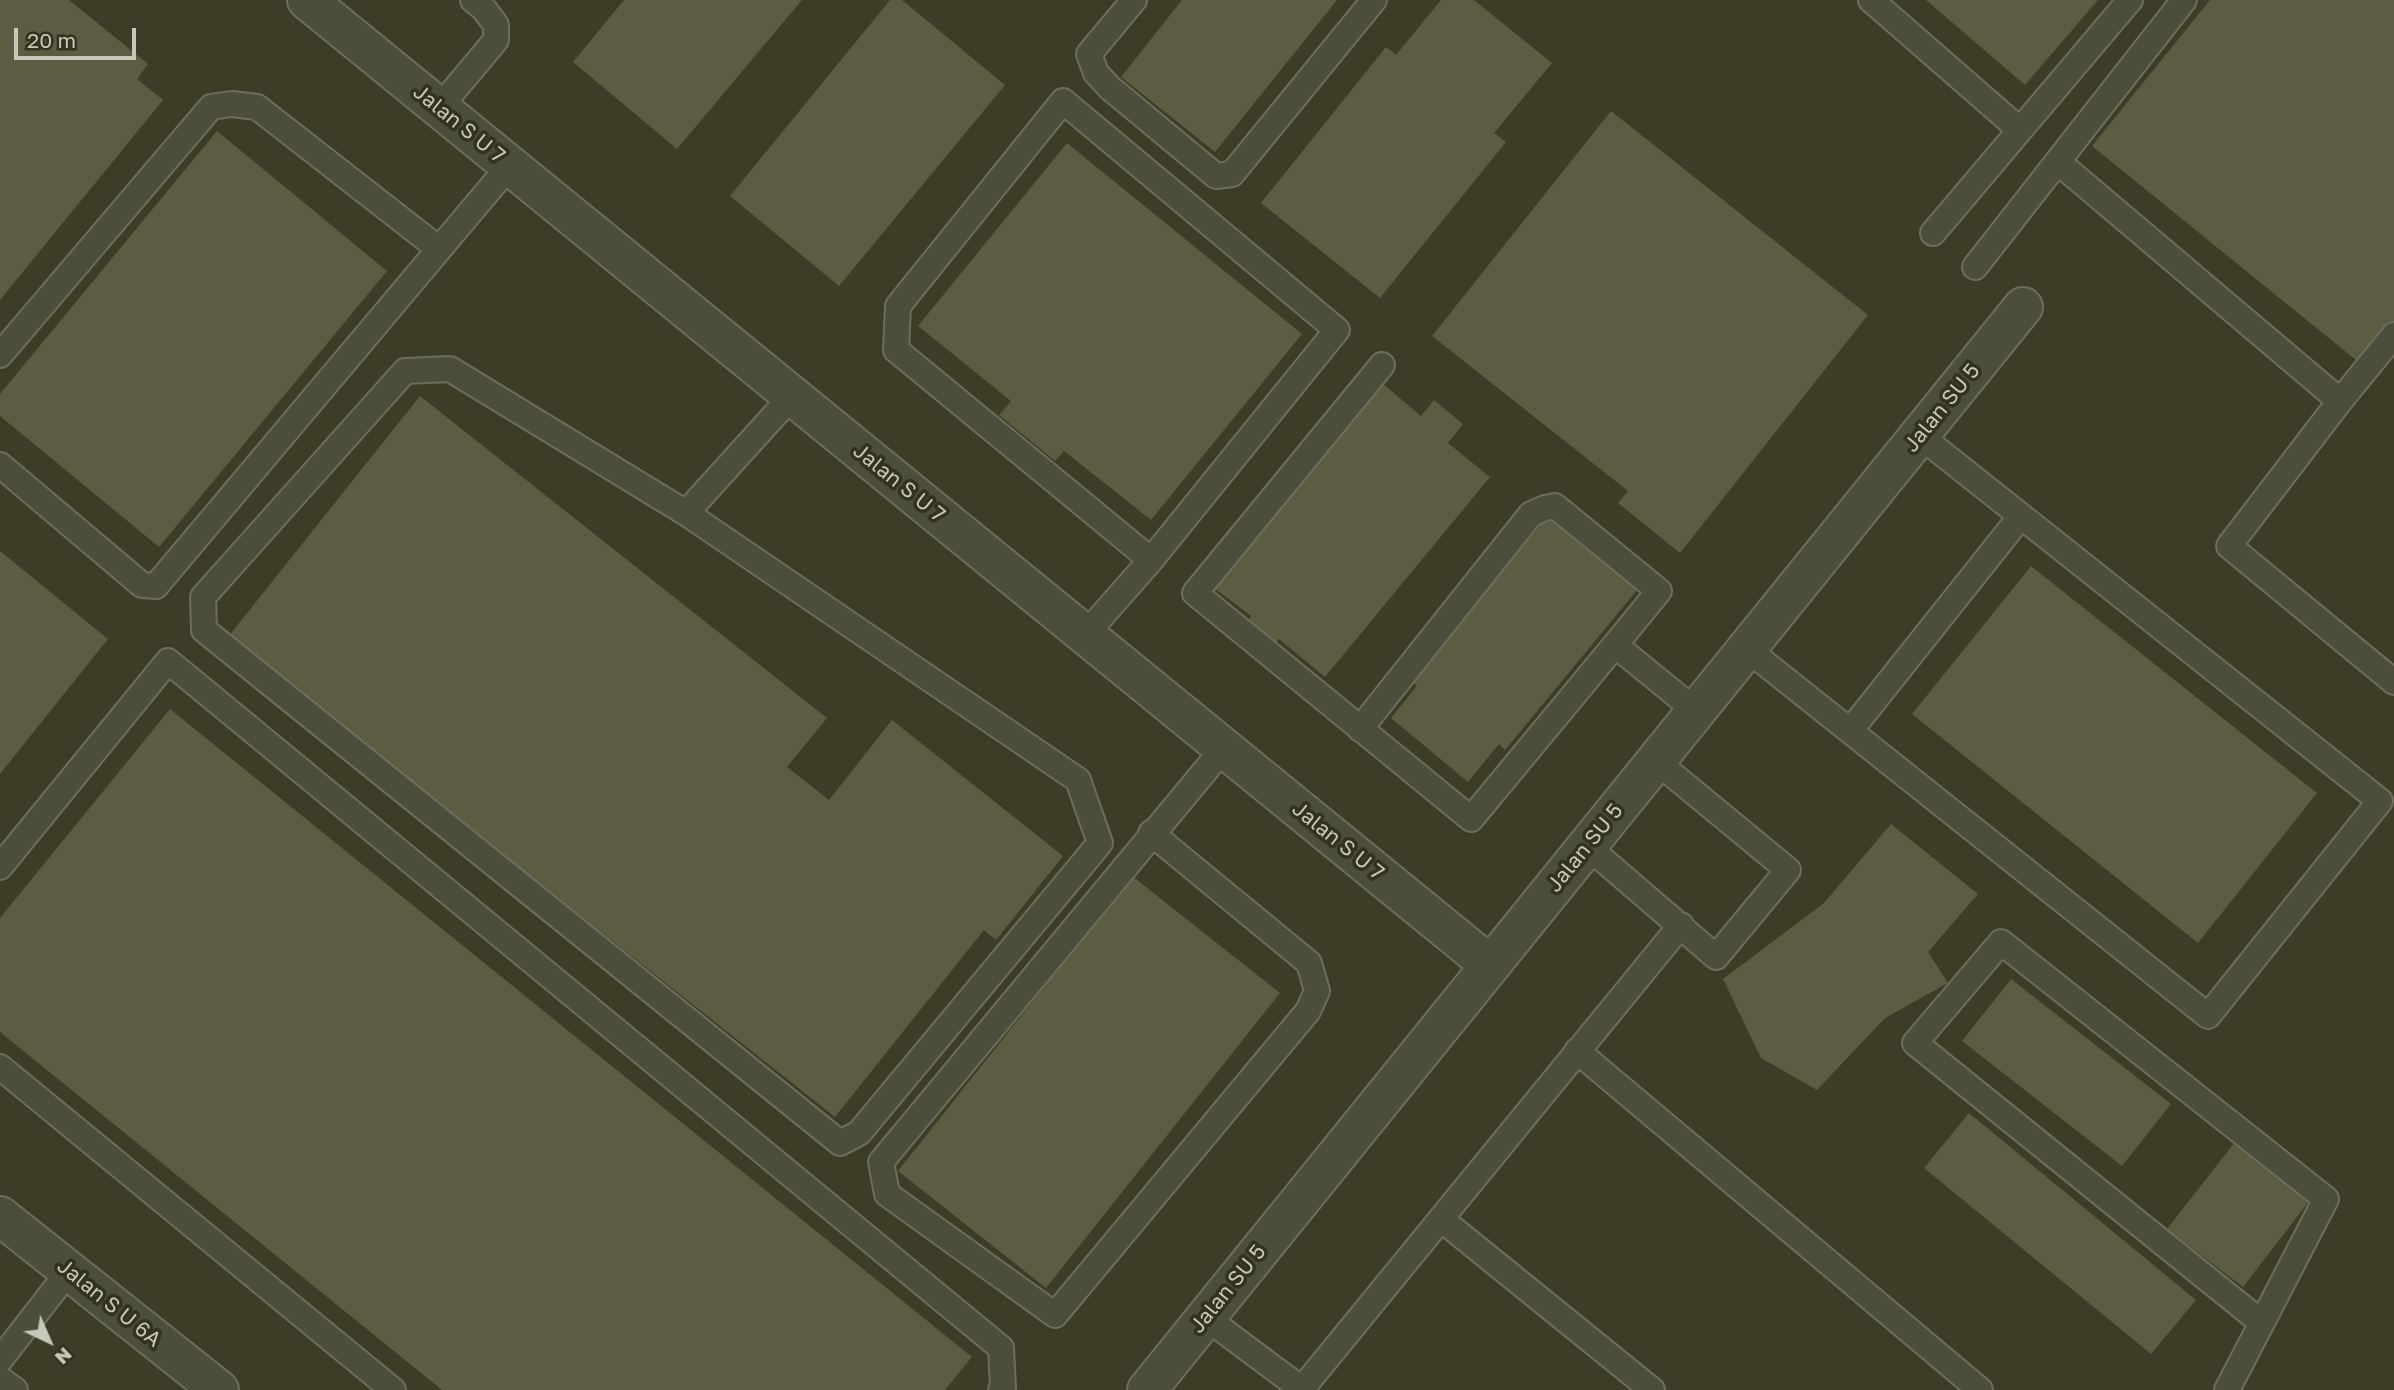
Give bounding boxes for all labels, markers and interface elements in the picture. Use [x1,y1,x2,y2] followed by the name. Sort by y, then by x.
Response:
[18,14,140,58] scale bar
[27,27,76,53] text: 20 m
[408,79,510,169] street label: Jalan S U 7
[1899,359,1985,457] street label: Jalan SU 5
[848,438,950,528] street label: Jalan S U 7
[1287,796,1389,886] street label: Jalan S U 7
[1542,799,1628,897] street label: Jalan SU 5
[1185,1240,1271,1338] street label: Jalan SU 5
[52,1253,166,1353] street label: Jalan S U 6A
[14,1306,84,1376] north arrow
[51,1343,77,1370] text: N

